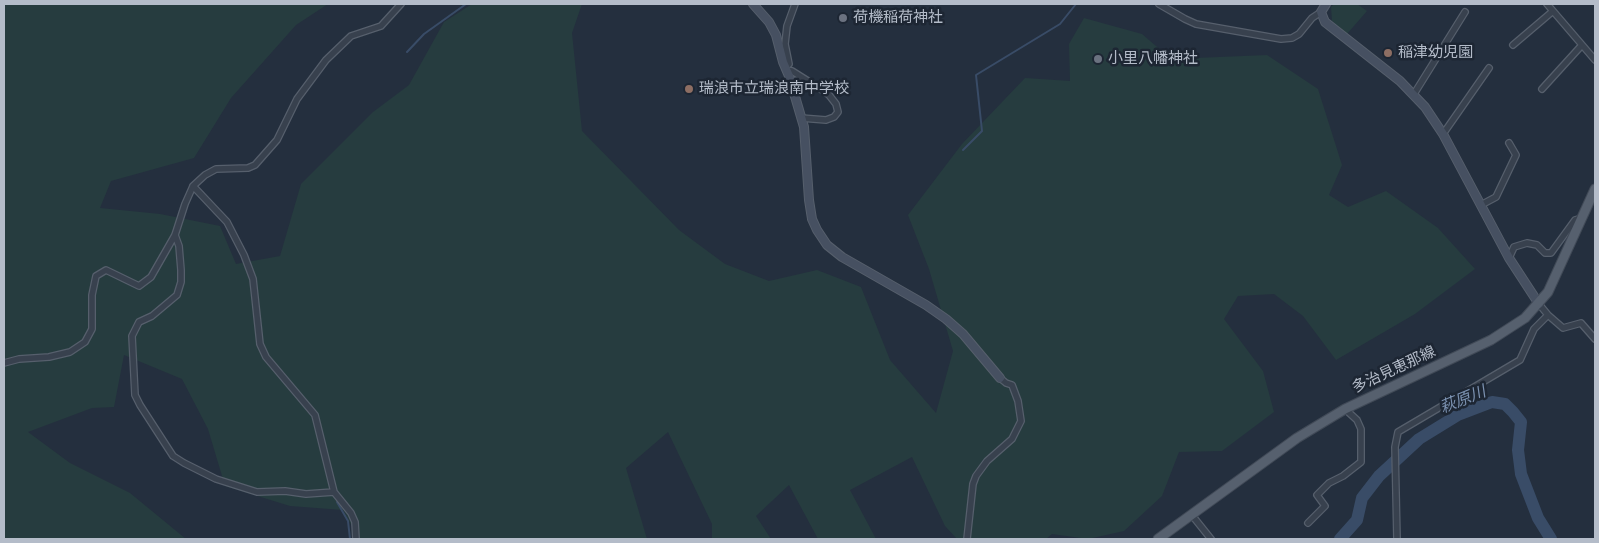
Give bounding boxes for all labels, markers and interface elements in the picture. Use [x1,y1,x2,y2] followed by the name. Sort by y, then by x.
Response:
[853,9,943,27] place label: 荷機稲荷神社
[837,12,849,24] marker: 荷機稲荷神社
[1398,44,1473,62] place label: 稲津幼児園
[1382,47,1394,59] marker: 稲津幼児園
[1108,50,1198,68] place label: 小里八幡神社
[1092,53,1104,65] marker: 小里八幡神社
[699,80,849,98] place label: 瑞浪市立瑞浪南中学校
[683,83,695,95] marker: 瑞浪市立瑞浪南中学校
[1349,343,1439,397] street label: 多治見恵那線
[1437,382,1489,418] water label: 萩原川

